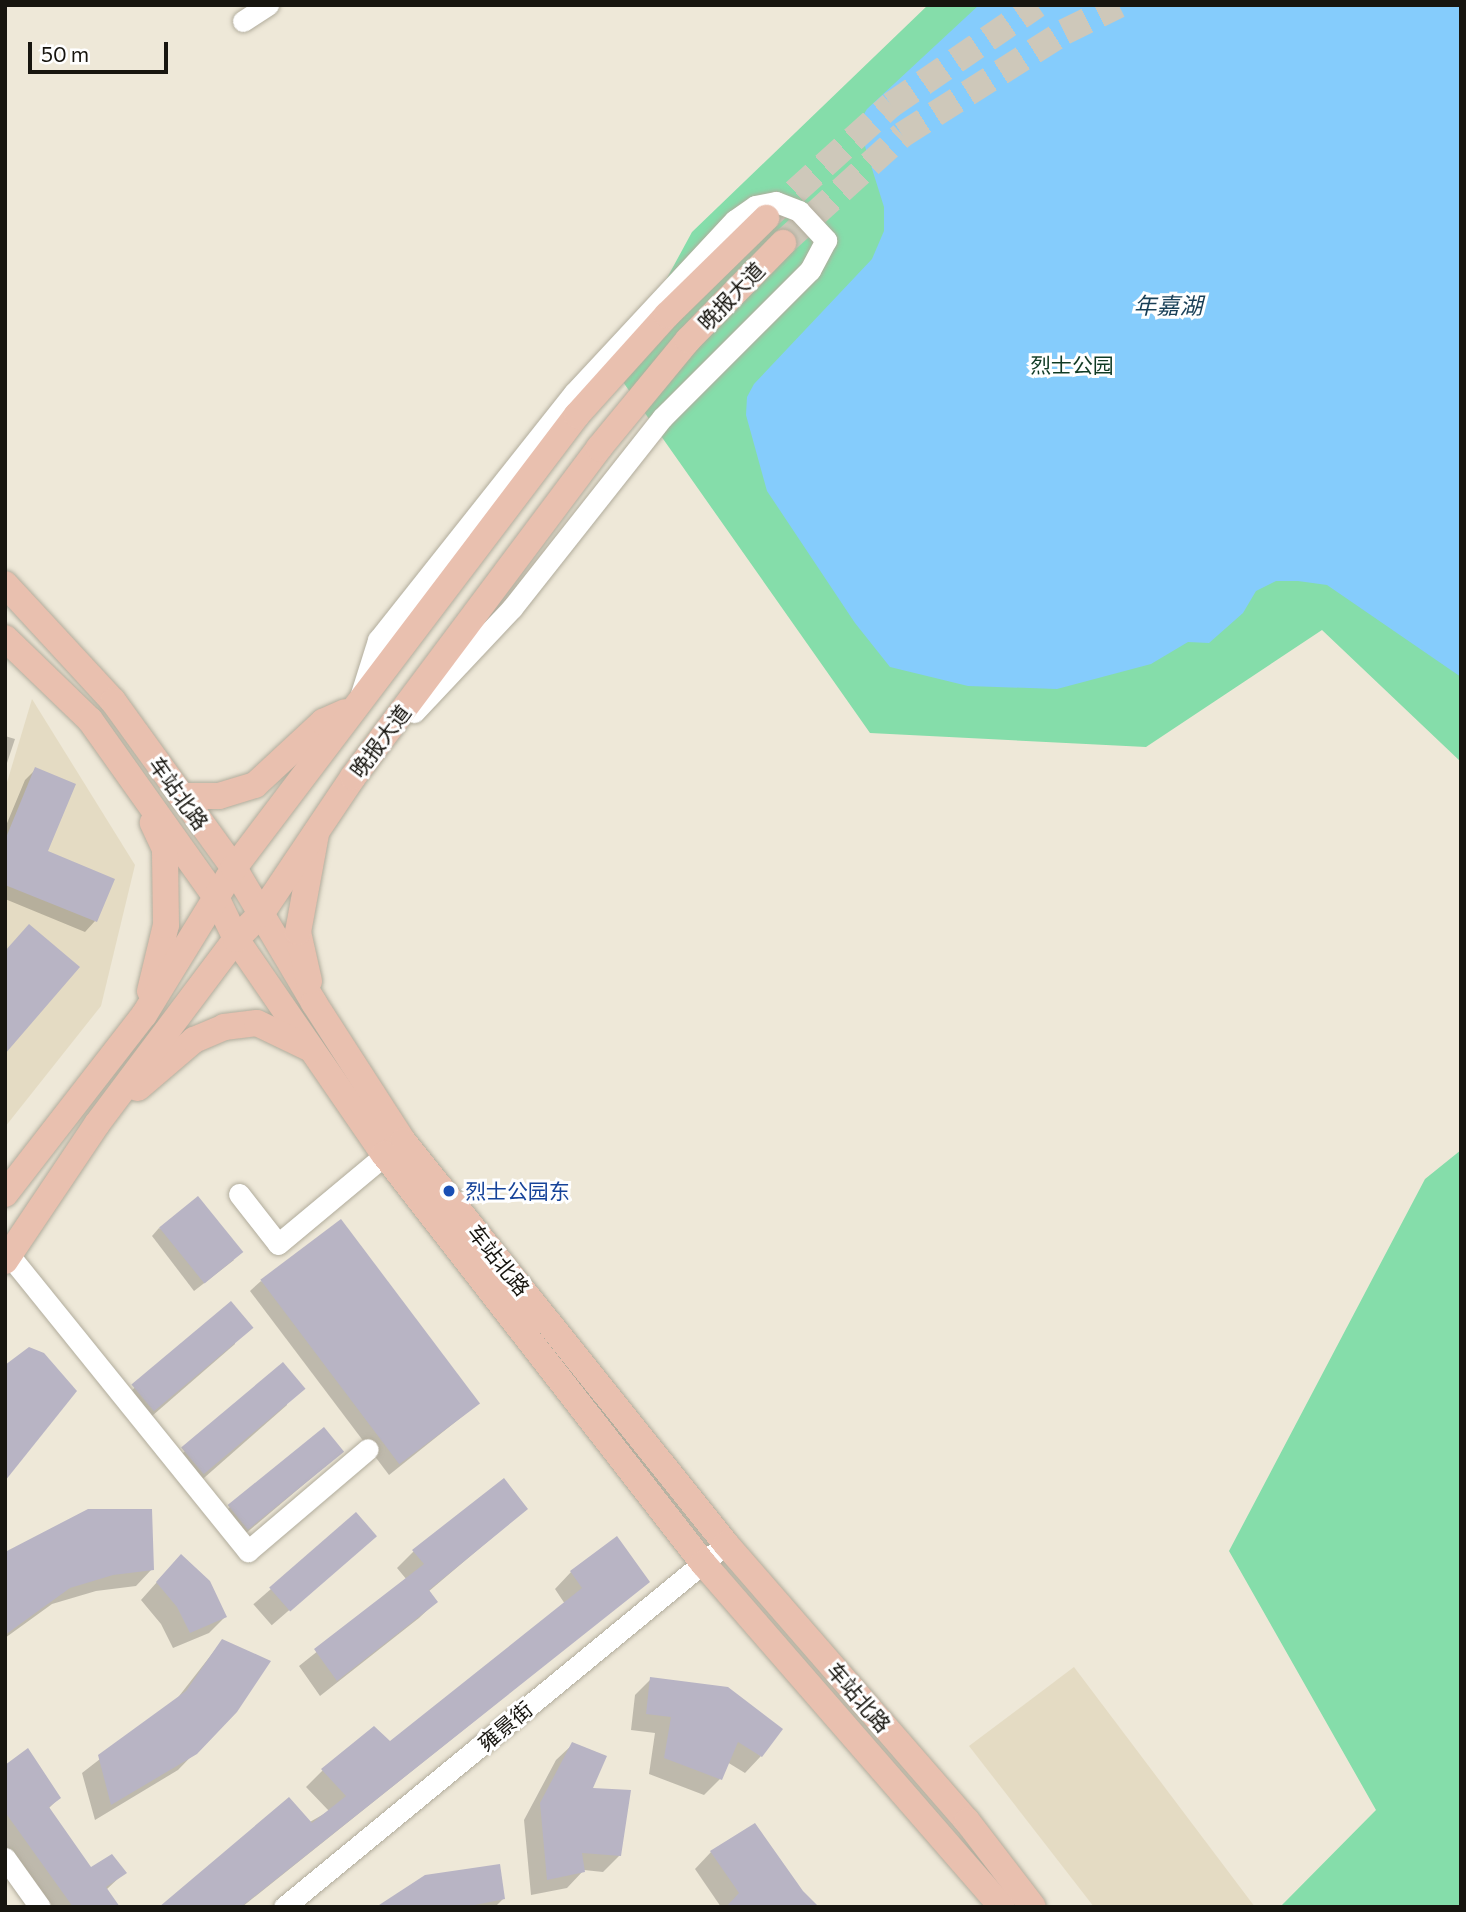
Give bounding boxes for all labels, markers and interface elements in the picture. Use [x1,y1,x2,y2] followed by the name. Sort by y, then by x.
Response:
[32,28,172,72] scale bar
[41,41,89,66] text: 50 m
[693,257,769,335] street label: 晚报大道
[1134,291,1202,319] water label: 年嘉湖
[1030,352,1114,378] park label: 烈士公园
[345,700,415,782] street label: 晚报大道
[144,752,214,834] street label: 车站北路
[465,1178,570,1204] place label: 烈士公园东
[439,1181,459,1201] marker: 烈士公园东
[463,1219,535,1301] street label: 车站北路
[822,1657,896,1737] street label: 车站北路
[473,1696,537,1756] street label: 雍景街

